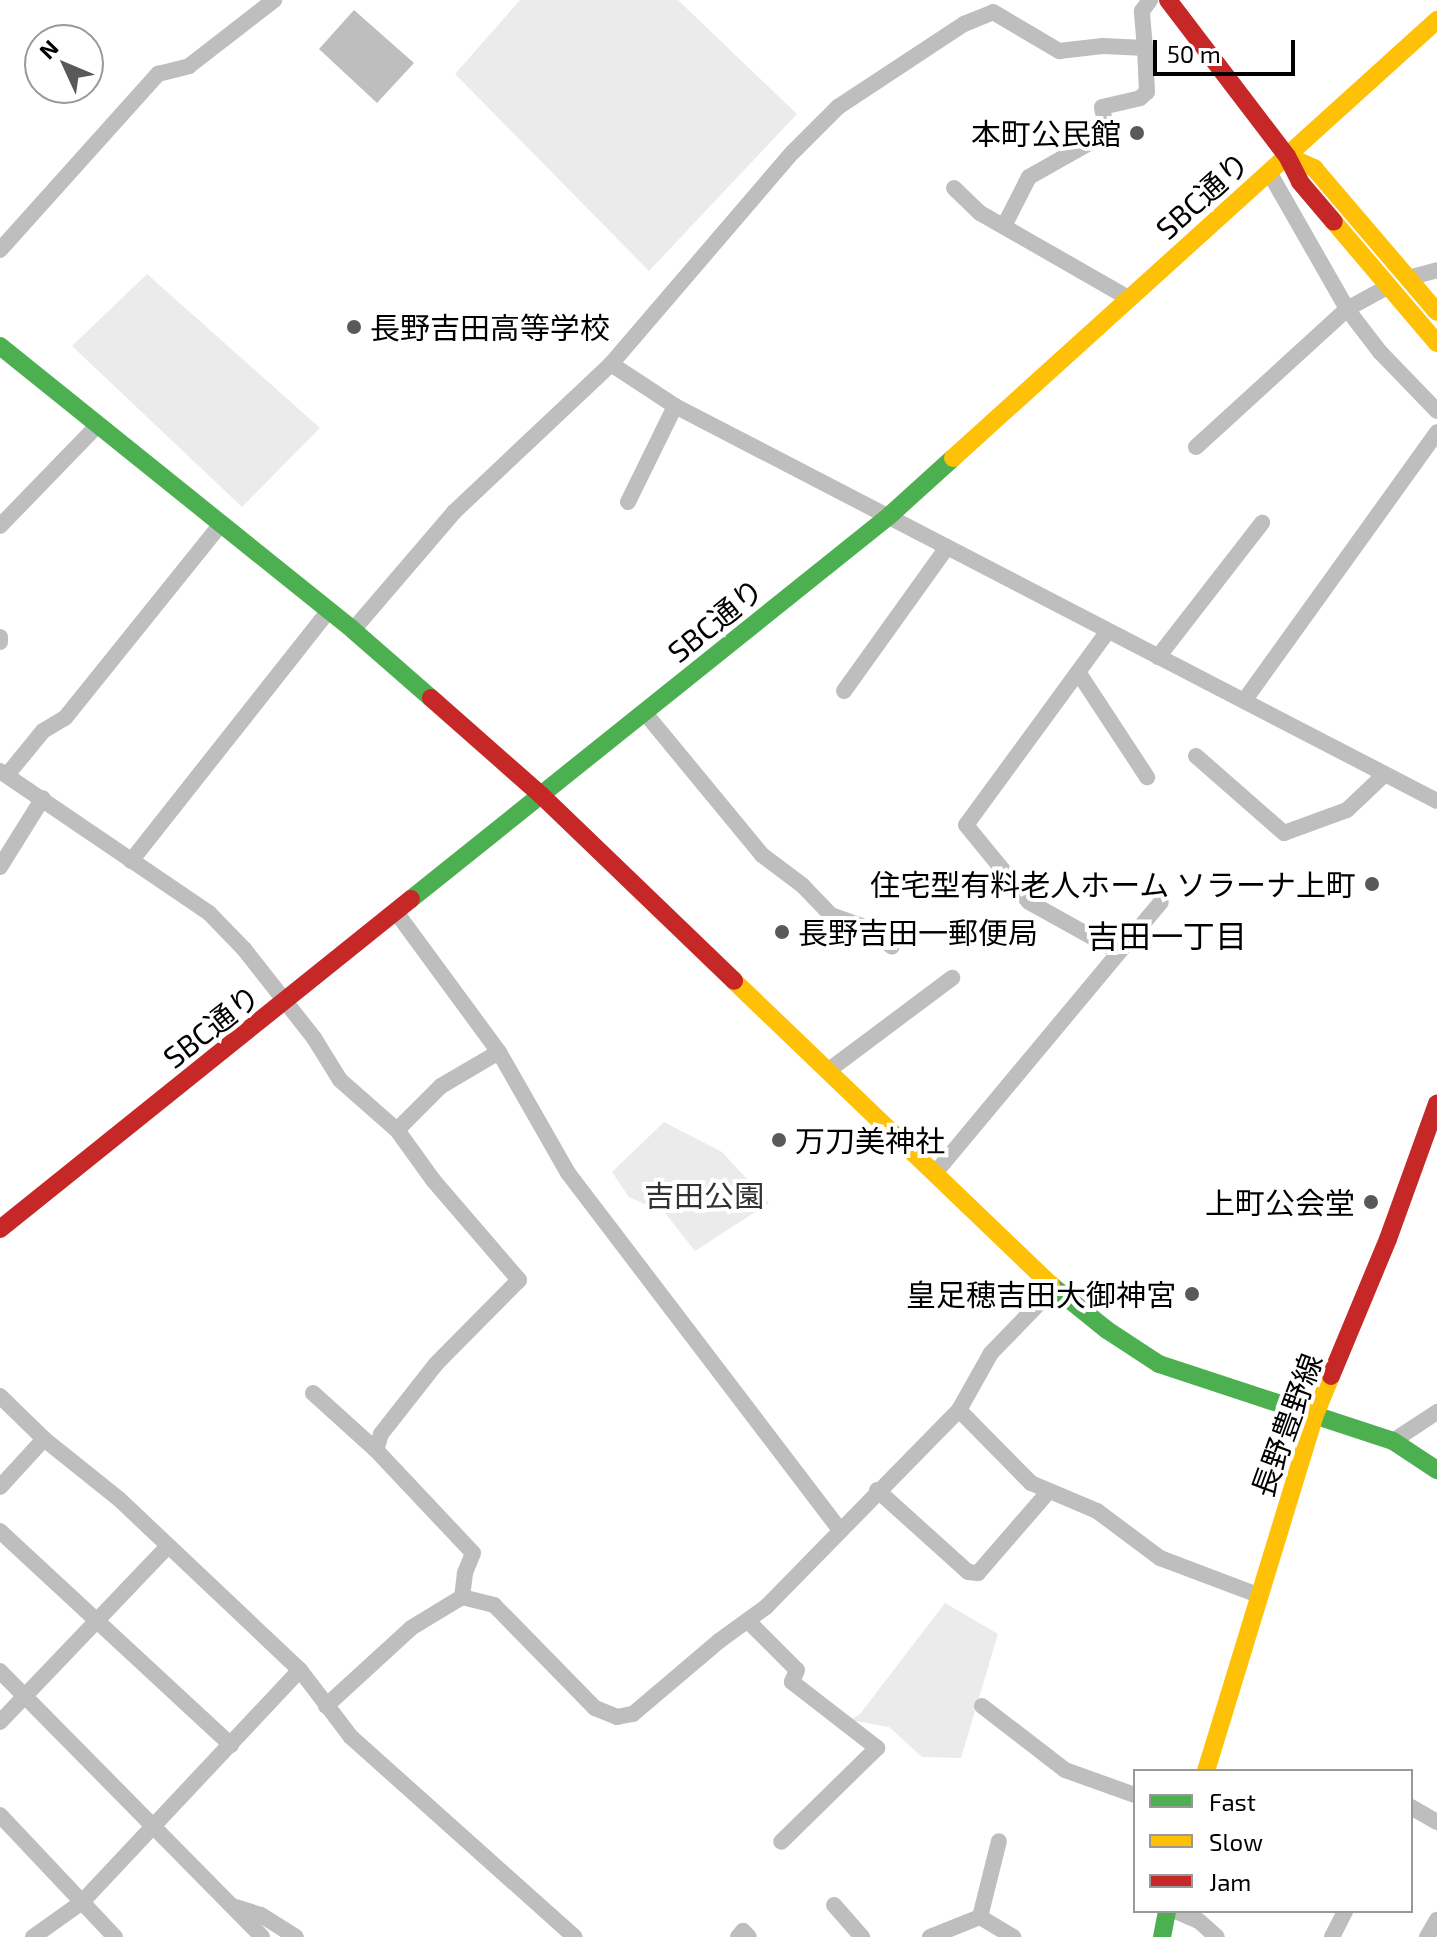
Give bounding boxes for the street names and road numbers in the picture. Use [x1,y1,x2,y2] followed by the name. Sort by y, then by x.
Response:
[1148,144,1256,246] street label: SBC通り
[660,571,770,669] street label: SBC通り
[156,977,266,1075] street label: SBC通り
[1243,1348,1329,1502] street label: 長野豊野線

